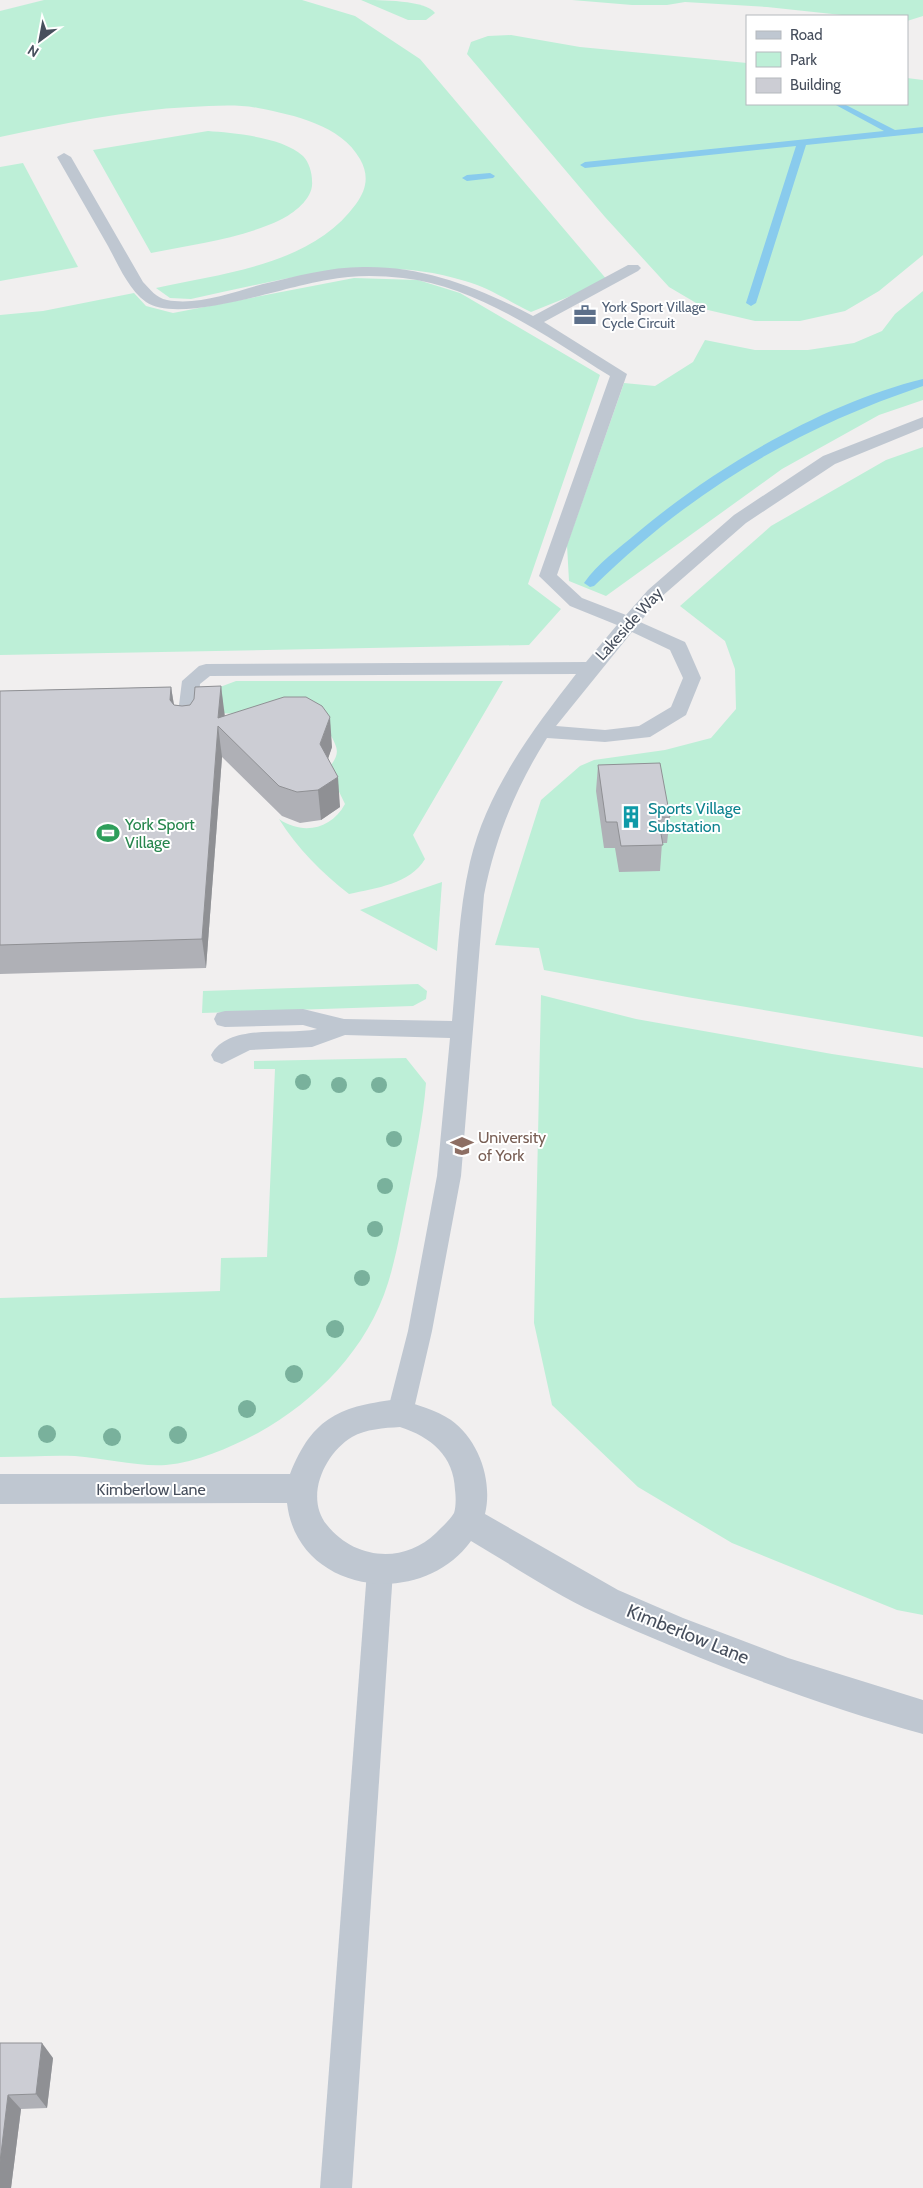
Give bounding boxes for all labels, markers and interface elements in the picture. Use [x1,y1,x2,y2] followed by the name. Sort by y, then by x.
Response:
[15,15,65,65] north arrow
[746,15,908,105] legend
[790,26,823,44] text: Road
[24,41,42,61] text: N
[790,51,817,69] text: Park
[790,76,841,94] text: Building
[601,298,706,332] place label: York Sport Village Cycle Circuit
[572,302,598,328] office icon: York Sport Village Cycle Circuit
[591,584,667,664] street label: Lakeside Way
[648,799,741,836] place label: Sports Village Substation
[618,804,644,830] building icon: Sports Village Substation
[124,815,195,852] place label: York Sport Village
[95,820,121,846] sports icon: York Sport Village
[478,1128,546,1165] place label: University of York
[449,1133,475,1159] school or university icon: University of York
[96,1480,206,1499] street label: Kimberlow Lane
[623,1599,753,1669] street label: Kimberlow Lane

